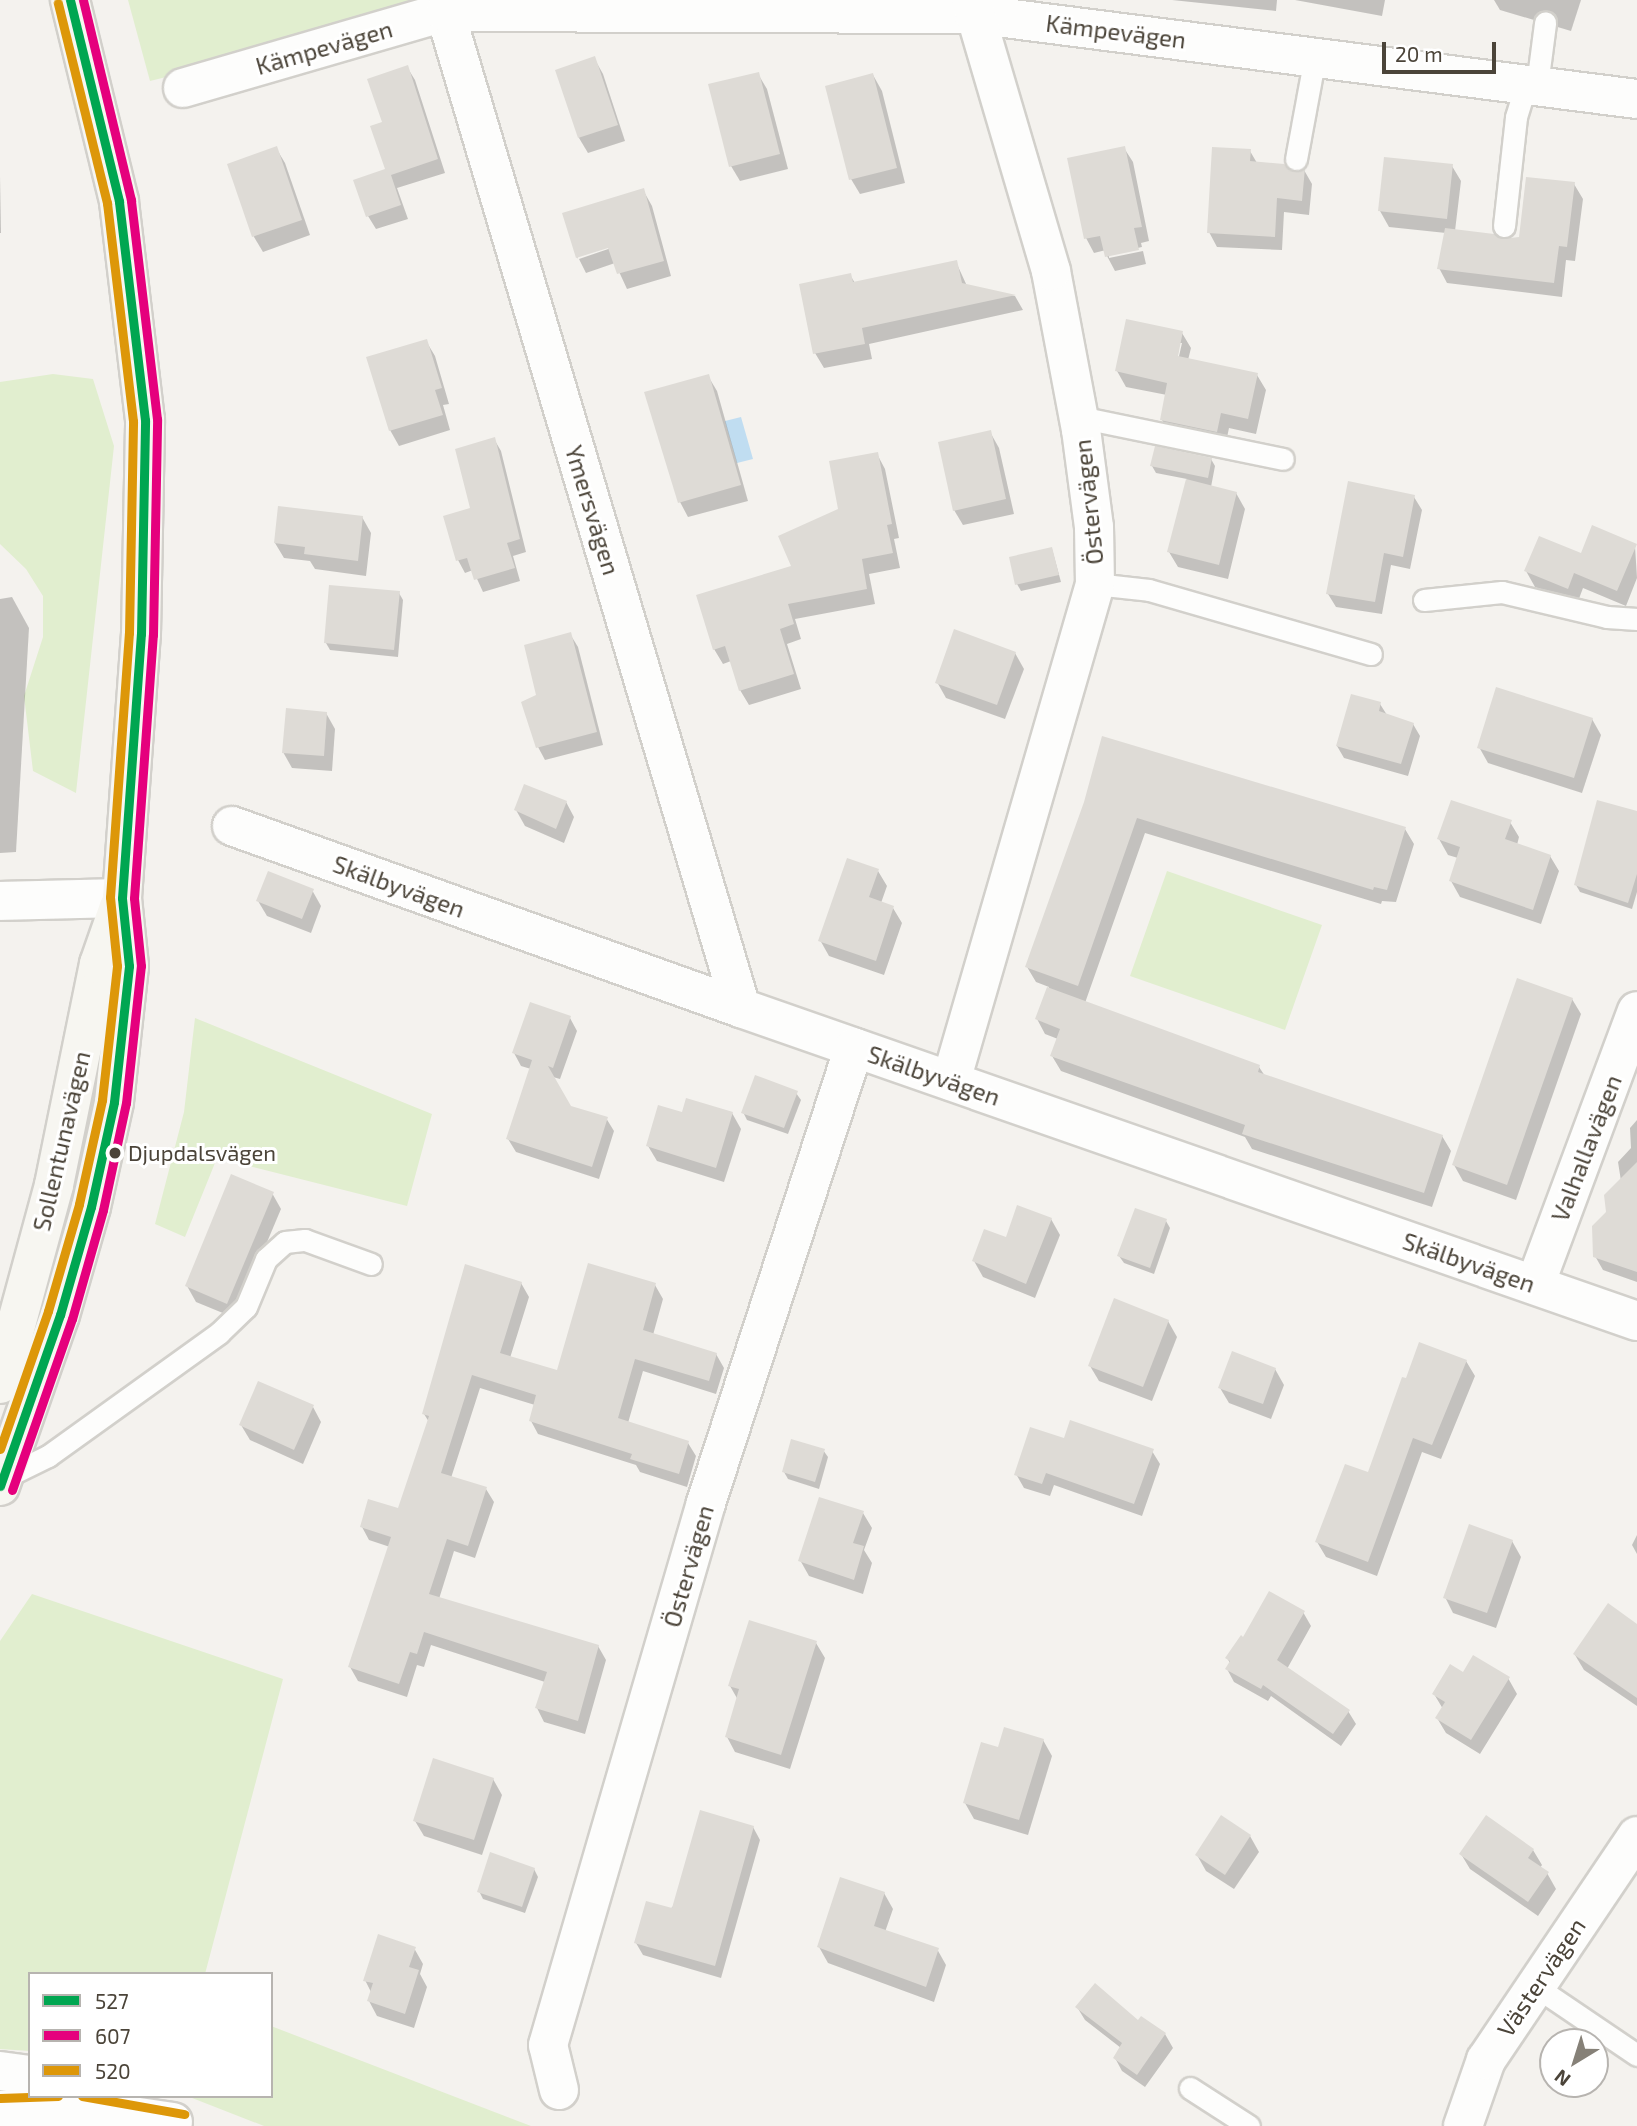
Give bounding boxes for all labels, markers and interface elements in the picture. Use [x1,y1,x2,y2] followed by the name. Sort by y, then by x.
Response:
[1044,8,1188,54] street label: Kämpevägen
[252,14,396,80] street label: Kämpevägen
[1385,28,1499,72] scale bar
[1395,41,1443,66] text: 20 m
[1067,438,1109,566] street label: Östervägen
[560,442,626,578] street label: Ymersvägen
[329,849,469,923] street label: Skälbyvägen
[864,1039,1004,1111] street label: Skälbyvägen
[26,1048,96,1234] street label: Sollentunavägen
[1545,1071,1627,1225] street label: Valhallavägen
[128,1140,276,1166] place label: Djupdalsvägen
[108,1146,122,1160] marker: Djupdalsvägen
[1399,1226,1539,1298] street label: Skälbyvägen
[657,1502,719,1630] street label: Östervägen
[1491,1912,1591,2042] street label: Västervägen
[28,1972,273,2098] legend
[95,1988,129,2013] text: 527
[95,2023,130,2048] text: 607
[1539,2028,1609,2098] north arrow
[95,2058,131,2083] text: 520
[1550,2065,1574,2092] text: N

